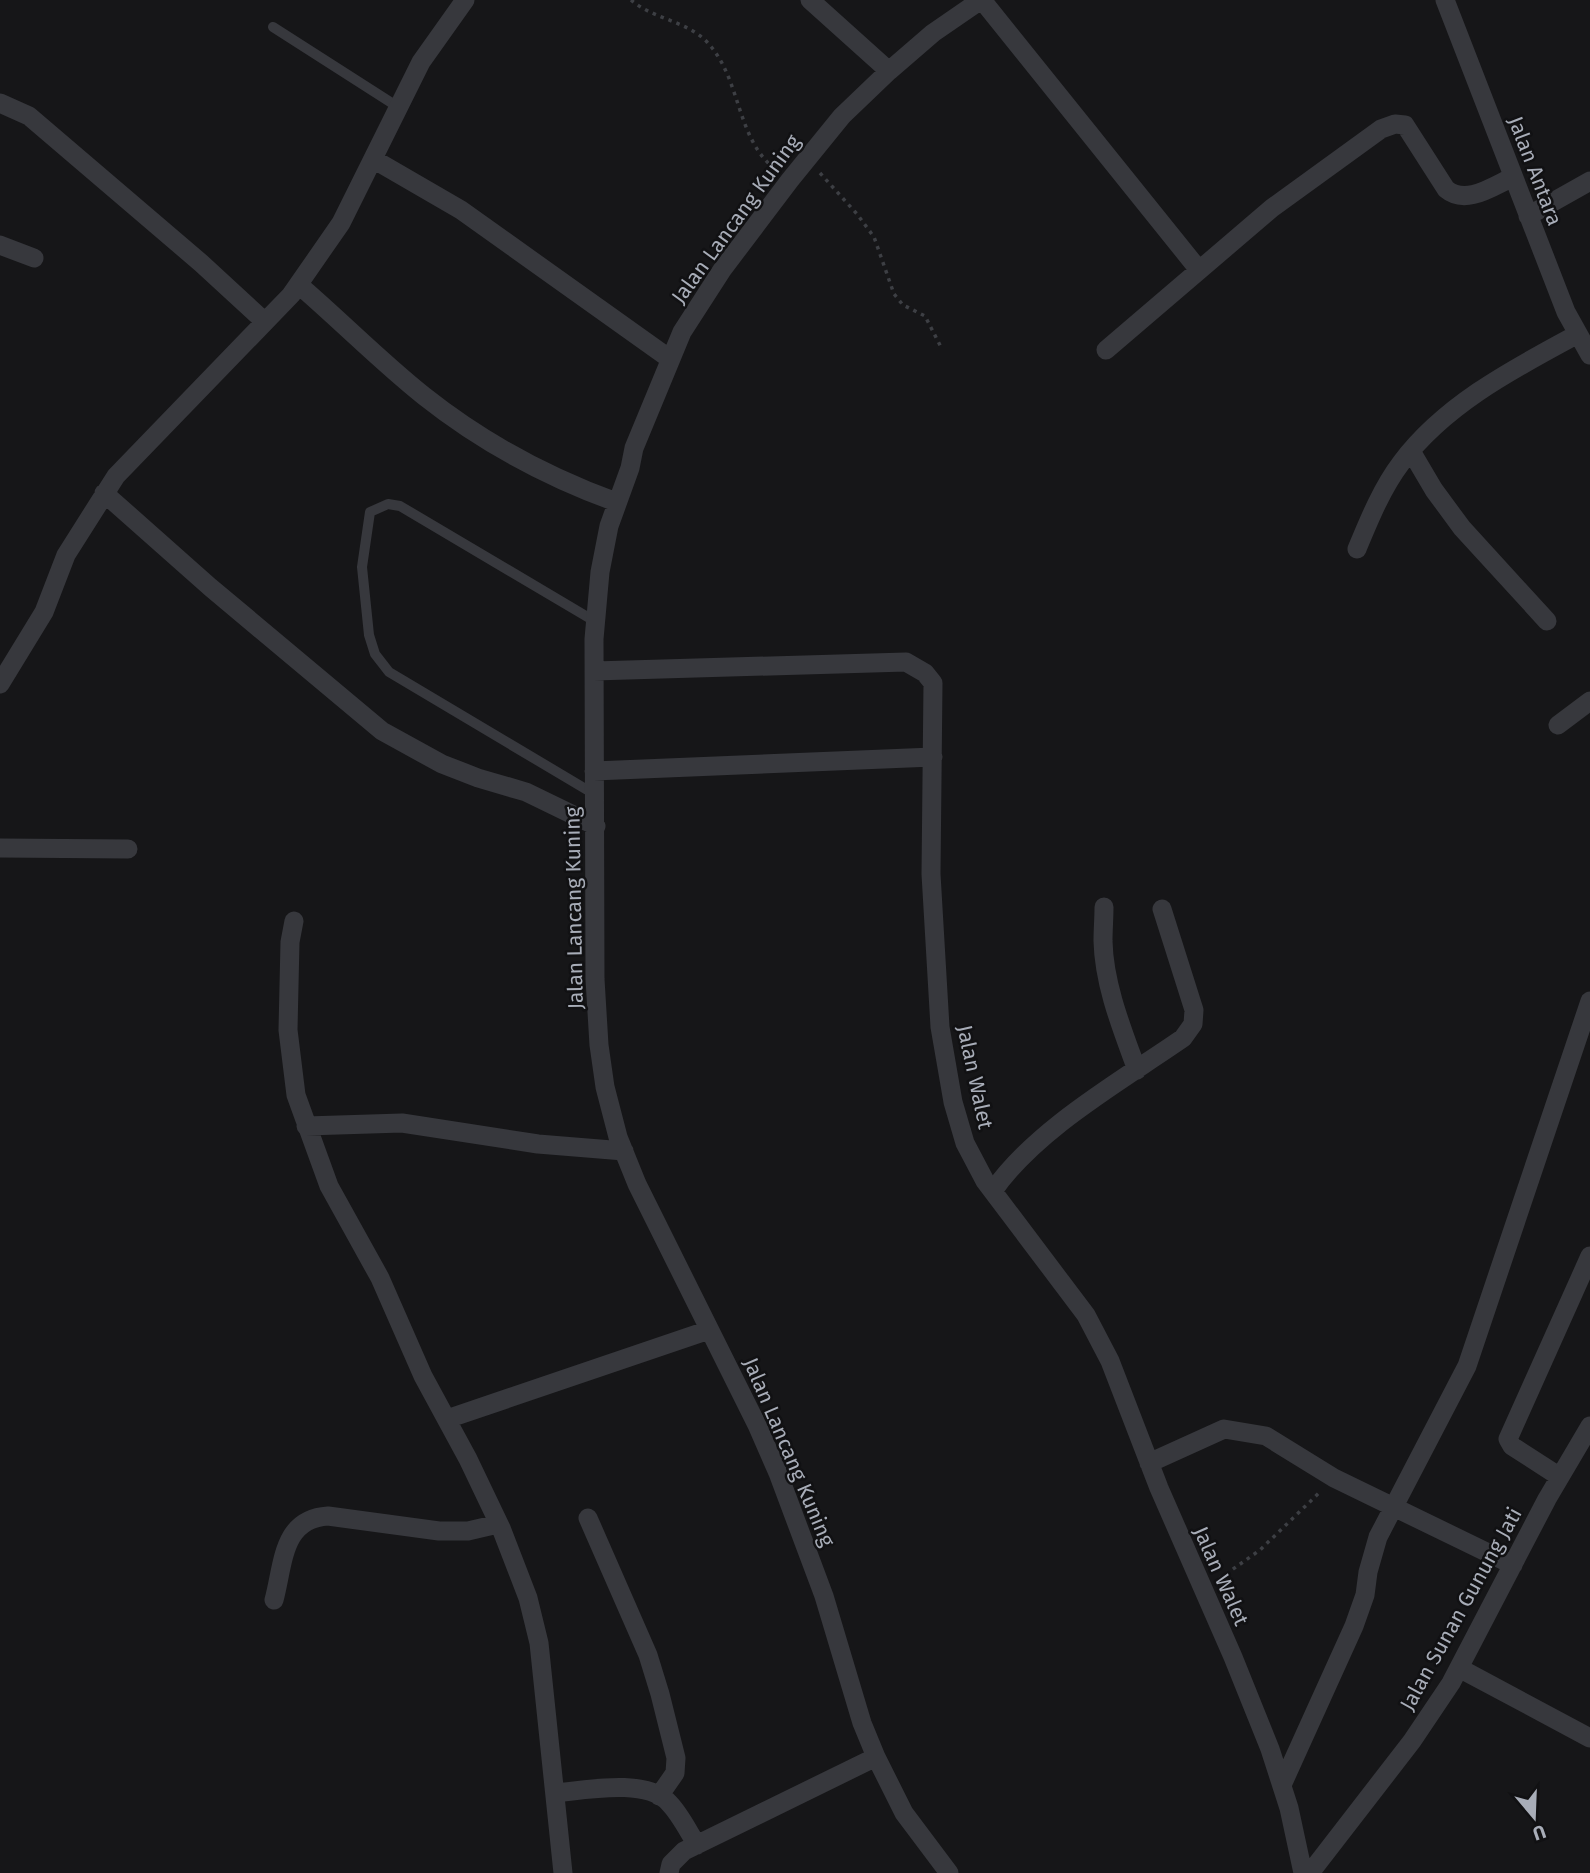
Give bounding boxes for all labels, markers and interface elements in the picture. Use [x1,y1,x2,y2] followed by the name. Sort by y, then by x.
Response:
[1502,113,1568,229] street label: Jalan Antara
[666,129,806,309] street label: Jalan Lancang Kuning
[559,806,589,1010] street label: Jalan Lancang Kuning
[951,1022,999,1132] street label: Jalan Walet
[737,1354,841,1551] street label: Jalan Lancang Kuning
[1394,1503,1528,1715] street label: Jalan Sunan Gunung Jati
[1188,1522,1255,1630] street label: Jalan Walet
[1499,1782,1569,1852] north arrow
[1530,1820,1549,1845] text: U

